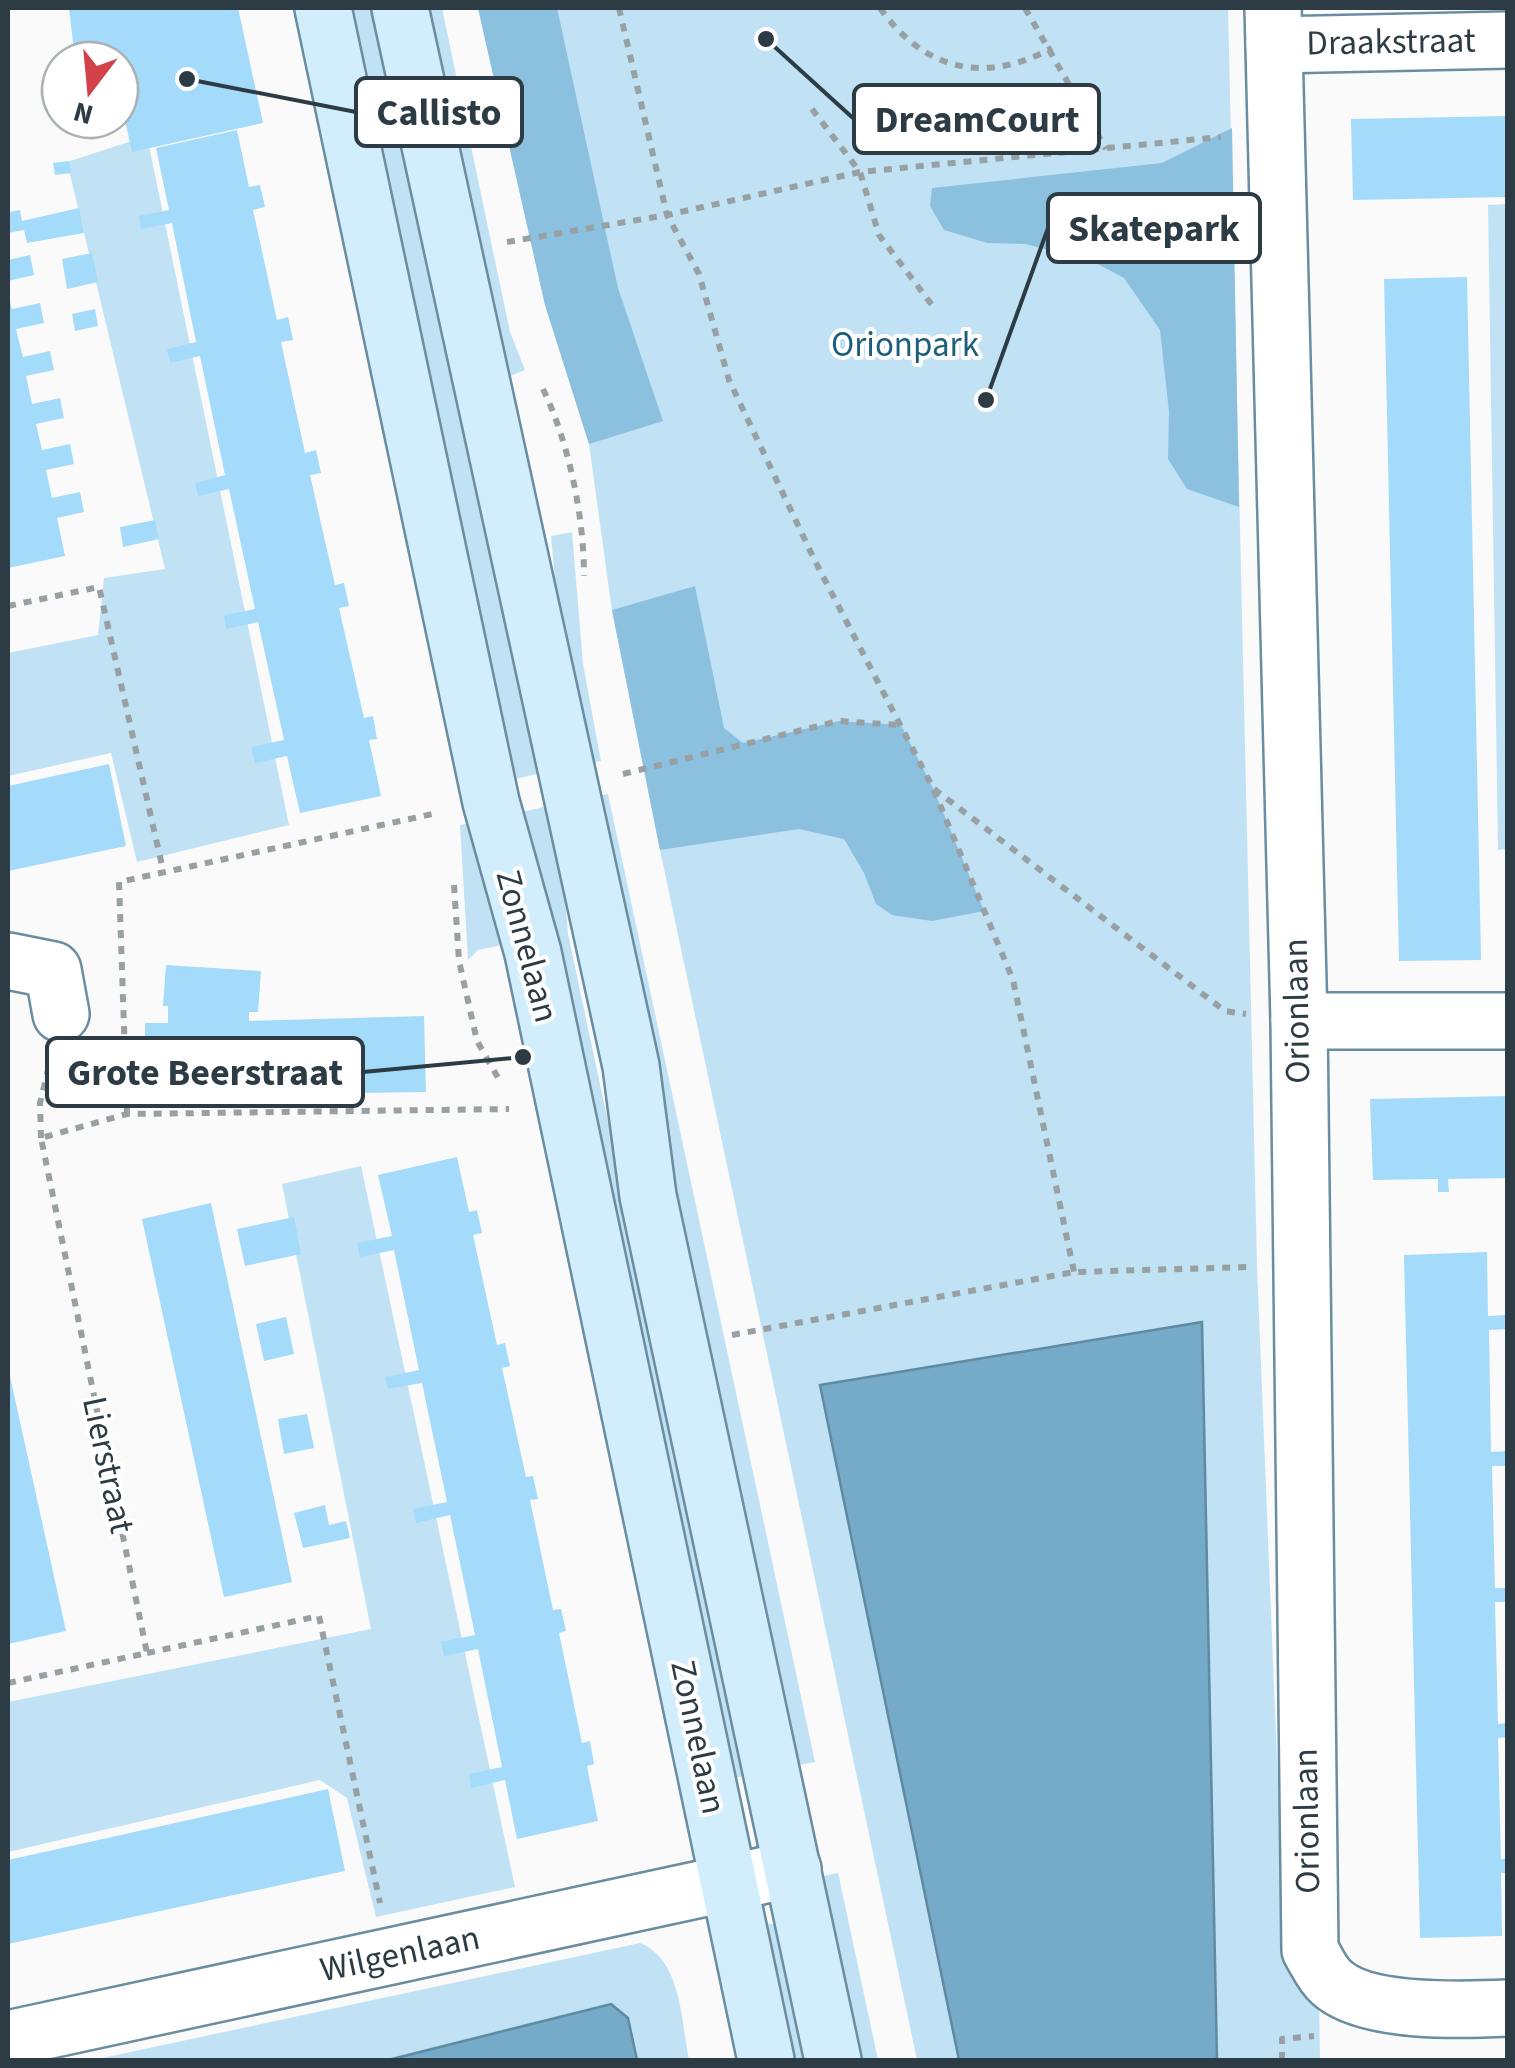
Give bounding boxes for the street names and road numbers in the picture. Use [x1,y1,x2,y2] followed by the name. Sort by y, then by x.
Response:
[1306,16,1476,68] street label: Draakstraat
[483,864,571,1028] street label: Zonnelaan
[1271,938,1323,1084] street label: Orionlaan
[69,1392,147,1538] street label: Lierstraat
[657,1655,739,1819] street label: Zonnelaan
[1281,1748,1333,1894] street label: Orionlaan
[316,1913,484,1995] street label: Wilgenlaan

